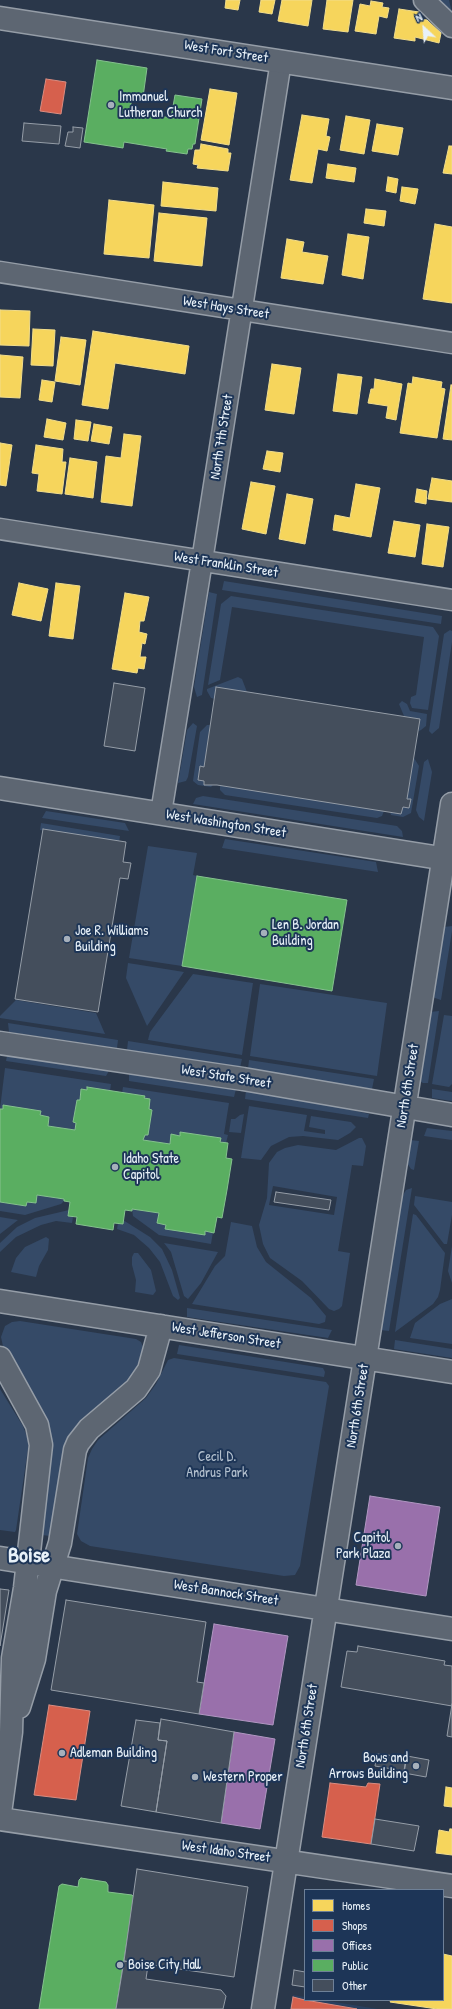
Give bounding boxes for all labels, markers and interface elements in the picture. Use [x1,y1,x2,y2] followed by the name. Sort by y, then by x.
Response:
[404,8,444,48] north arrow
[413,10,424,25] text: N
[183,37,269,67] street label: West Fort Street
[119,89,202,122] place label: Immanuel Lutheran Church
[106,100,116,110] marker: Immanuel Lutheran Church
[182,293,270,323] street label: West Hays Street
[207,393,237,481] street label: North 7th Street
[173,548,279,582] street label: West Franklin Street
[165,806,287,842] street label: West Washington Street
[272,917,339,950] place label: Len B. Jordan Building
[75,923,149,956] place label: Joe R. Williams Building
[259,928,269,938] marker: Len B. Jordan Building
[62,934,72,944] marker: Joe R. Williams Building
[393,1043,423,1129] street label: North 6th Street
[180,1062,272,1092] street label: West State Street
[123,1151,179,1184] place label: Idaho State Capitol
[110,1162,120,1172] marker: Idaho State Capitol
[170,1319,282,1353] street label: West Jefferson Street
[343,1363,373,1449] street label: North 6th Street
[186,1449,248,1482] park label: Cecil D. Andrus Park
[336,1530,390,1562] place label: Capitol Park Plaza
[393,1541,403,1551] marker: Capitol Park Plaza
[8,1543,50,1569] district label: Boise
[173,1576,279,1610] street label: West Bannock Street
[292,1683,322,1769] street label: North 6th Street
[70,1745,157,1761] place label: Adleman Building
[57,1748,67,1758] marker: Adleman Building
[329,1750,408,1782] place label: Bows and Arrows Building
[411,1761,421,1771] marker: Bows and Arrows Building
[203,1769,283,1785] place label: Western Proper
[190,1772,200,1782] marker: Western Proper
[181,1837,271,1867] street label: West Idaho Street
[304,1889,444,2001] legend
[342,1897,370,1914] text: Homes
[342,1917,367,1934] text: Shops
[342,1937,372,1954] text: Offices
[128,1957,201,1973] place label: Boise City Hall
[342,1957,368,1974] text: Public
[115,1960,125,1970] marker: Boise City Hall
[342,1977,367,1994] text: Other

